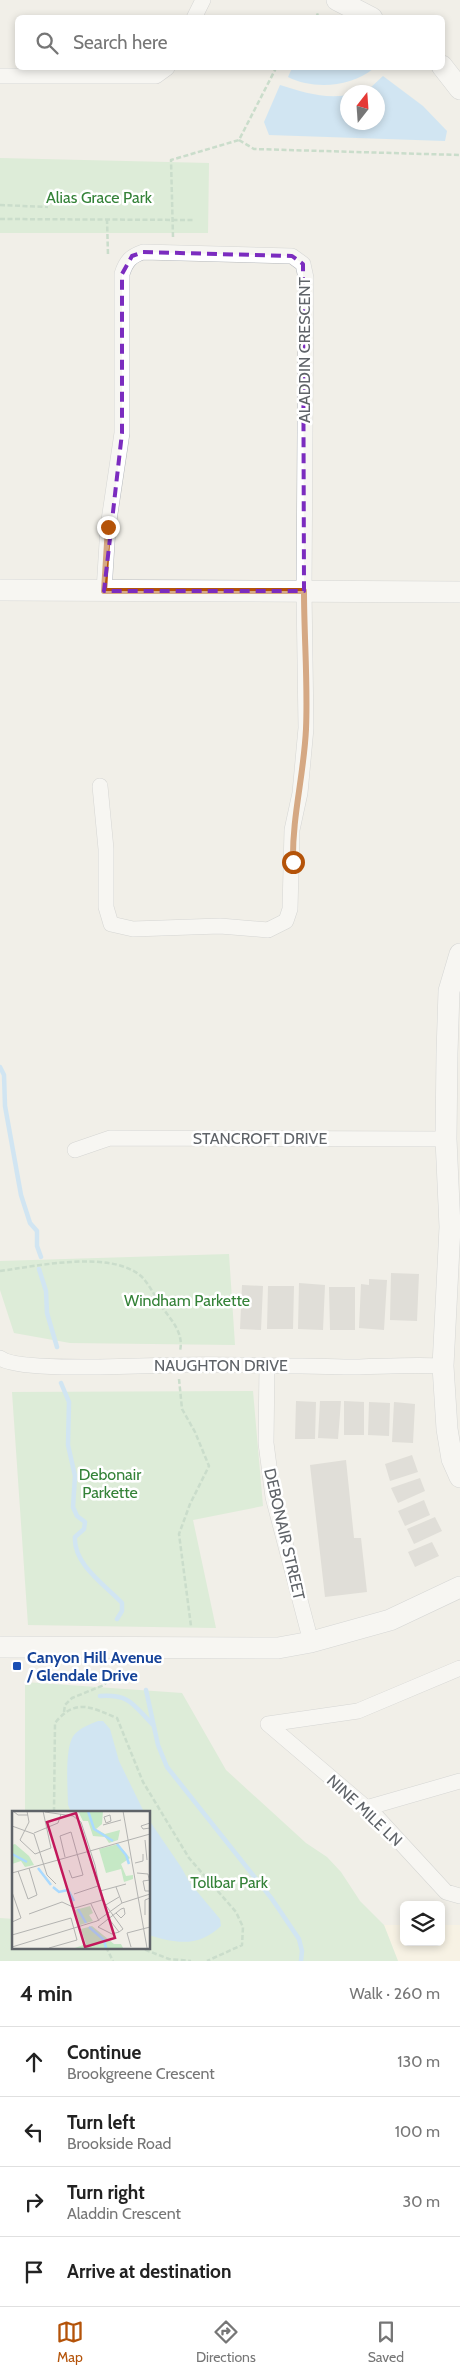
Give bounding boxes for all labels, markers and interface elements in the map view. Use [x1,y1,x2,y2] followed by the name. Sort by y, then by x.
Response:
[15,15,445,70] search box
[33,29,61,57] icon: search
[73,31,167,54] text: Search here
[340,85,385,130] north arrow
[46,188,153,207] park label: Alias Grace Park
[295,276,314,423] street label: ALADDIN CRESCENT
[97,516,120,539] route end
[282,851,305,874] route start
[193,1129,327,1148] street label: STANCROFT DRIVE
[124,1291,250,1310] park label: Windham Parkette
[154,1356,288,1375] street label: NAUGHTON DRIVE
[79,1465,142,1502] park label: Debonair Parkette
[260,1466,309,1602] street label: DEBONAIR STREET
[26,1648,162,1685] place label: Canyon Hill Avenue / Glendale Drive
[11,1660,23,1672] marker: Canyon Hill Avenue / Glendale Drive
[323,1771,406,1850] street label: NINE MILE LN
[12,1811,150,1948] inset map
[190,1873,269,1892] park label: Tollbar Park
[400,1901,445,1946] map controls
[400,1901,445,1946] button: layers
[20,1981,73,2006] text: 4 min
[350,1984,440,2003] text: Walk · 260 m
[67,2041,141,2064] text: Continue
[20,2048,48,2076] icon: ahead
[397,2052,440,2071] text: 130 m
[67,2064,215,2083] text: Brookgreene Crescent
[67,2111,135,2134] text: Turn left
[20,2118,48,2146] icon: left
[395,2122,440,2141] text: 100 m
[67,2134,171,2153] text: Brookside Road
[67,2181,145,2204] text: Turn right
[20,2188,48,2216] icon: right
[403,2192,440,2211] text: 30 m
[67,2204,181,2223] text: Aladdin Crescent
[20,2258,48,2286] icon: arrive
[67,2260,231,2283] text: Arrive at destination
[56,2318,84,2366] tab: Map
[196,2318,256,2366] tab: Directions
[368,2318,404,2366] tab: Saved

